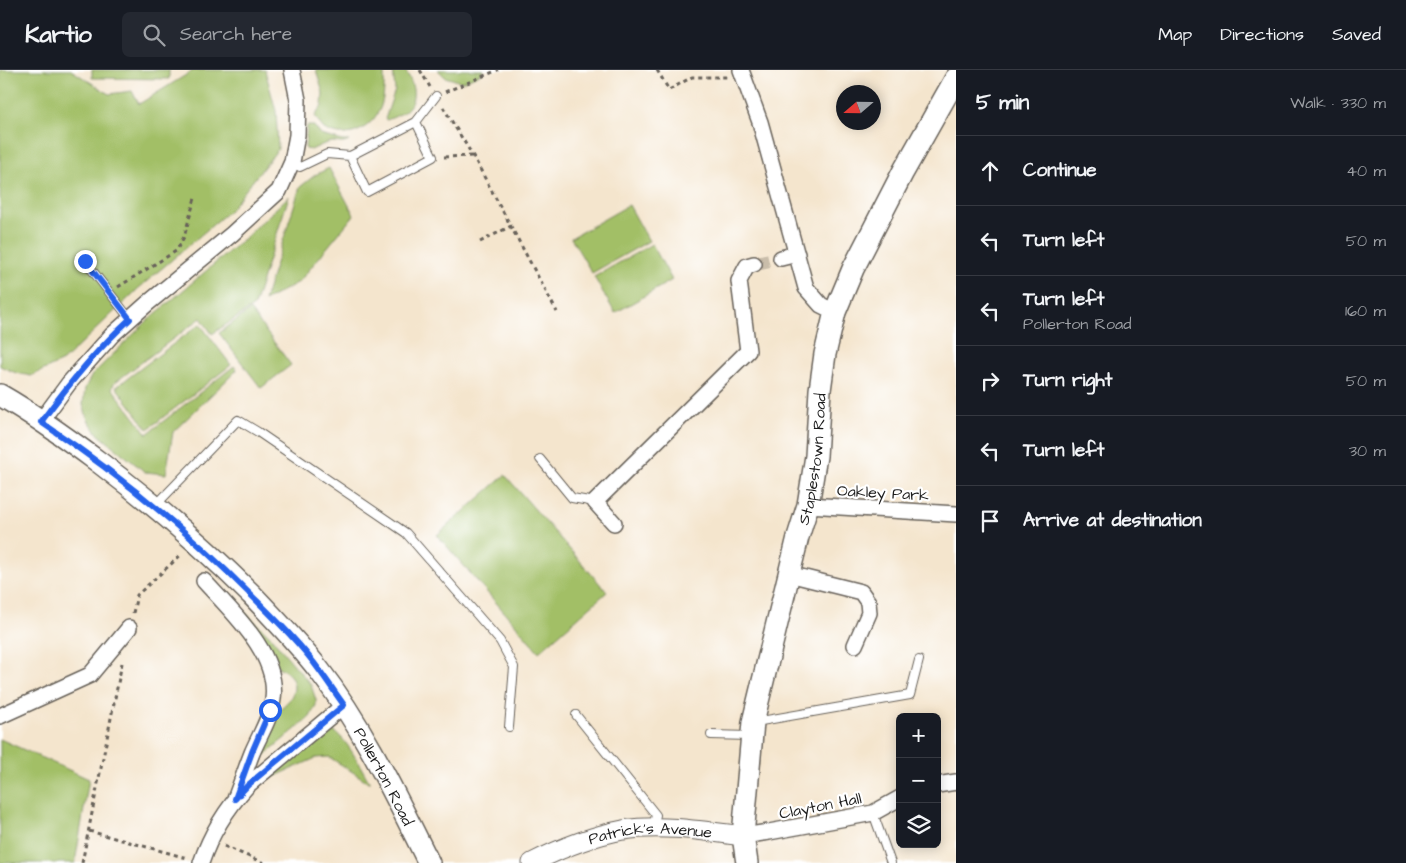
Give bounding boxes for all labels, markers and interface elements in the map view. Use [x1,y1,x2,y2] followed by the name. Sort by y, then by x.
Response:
[122,12,472,57] search box
[25,18,92,52] text: Kartio
[140,21,168,49] icon: search
[180,21,292,48] text: Search here
[1158,22,1192,47] text: Map
[1220,22,1304,47] text: Directions
[1332,22,1381,47] text: Saved
[836,85,881,130] north arrow
[976,88,1029,117] text: 5 min
[1290,92,1386,114] text: Walk · 330 m
[976,157,1004,185] icon: ahead
[1023,157,1097,184] text: Continue
[1346,160,1386,182] text: 40 m
[976,227,1004,255] icon: left
[1023,227,1104,254] text: Turn left
[1346,230,1386,252] text: 50 m
[74,250,97,273] route end
[1023,286,1104,313] text: Turn left
[976,297,1004,325] icon: left
[1345,300,1386,322] text: 160 m
[1023,313,1131,335] text: Pollerton Road
[976,367,1004,395] icon: right
[1023,367,1112,394] text: Turn right
[1346,370,1386,392] text: 50 m
[793,393,832,528] street label: Staplestown Road
[976,437,1004,465] icon: left
[1023,437,1104,464] text: Turn left
[1349,440,1386,462] text: 30 m
[836,480,930,507] street label: Oakley Park
[976,507,1004,535] icon: arrive
[1023,507,1202,534] text: Arrive at destination
[259,699,282,722] route start
[896,713,941,848] map controls
[896,713,941,758] button: +
[348,723,419,829] street label: Pollerton Road
[896,758,941,803] button: −
[777,787,863,826] street label: Clayton Hall
[896,803,941,848] button: layers
[586,818,714,850] street label: Patrick's Avenue

